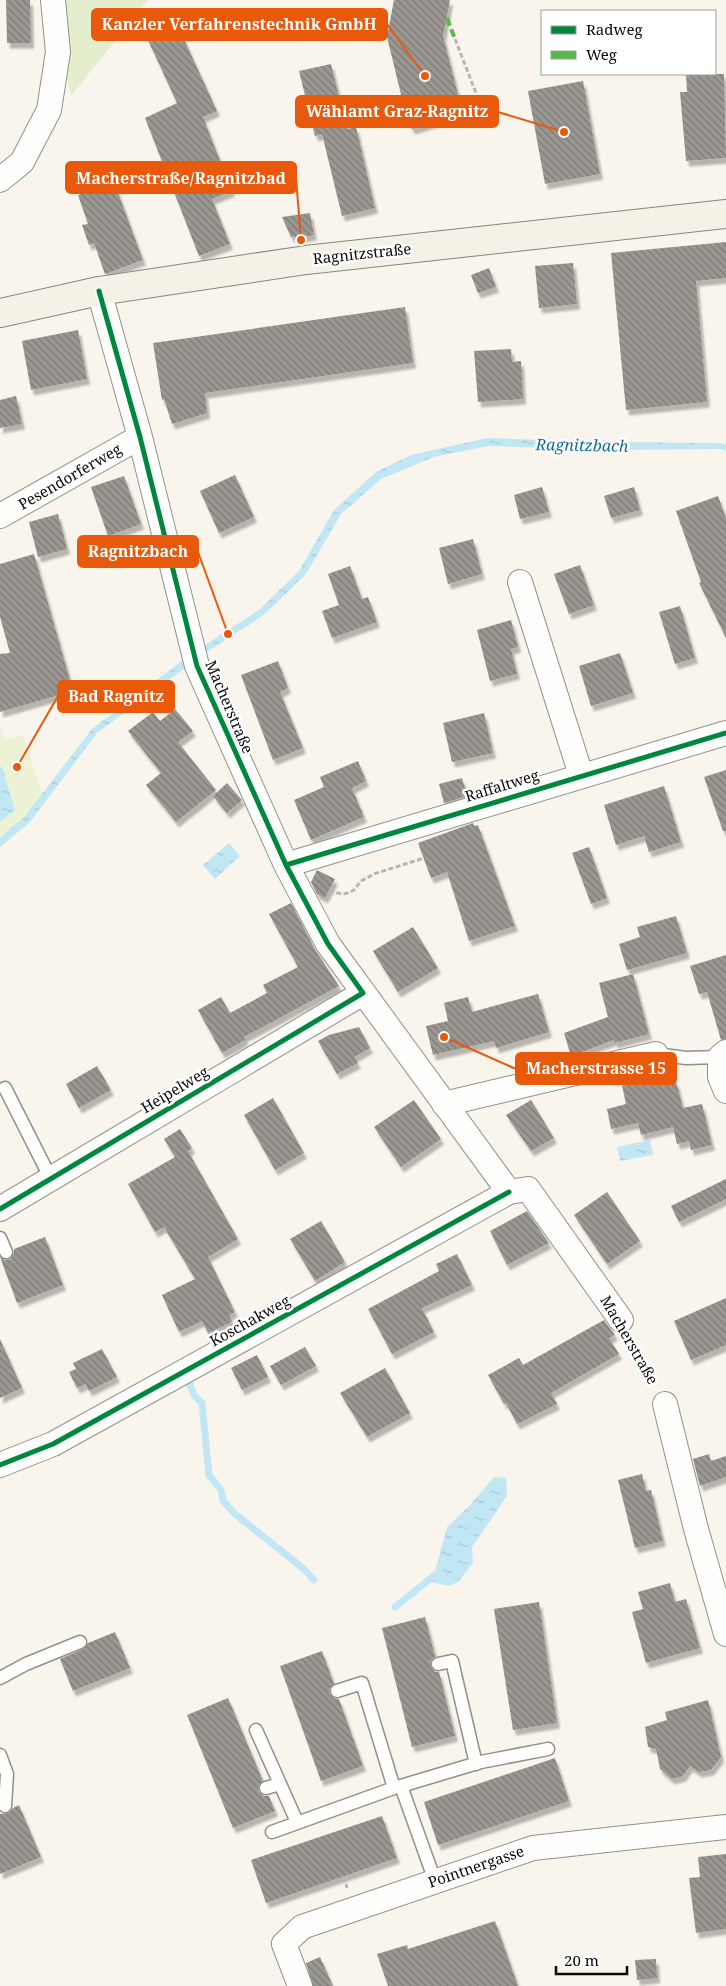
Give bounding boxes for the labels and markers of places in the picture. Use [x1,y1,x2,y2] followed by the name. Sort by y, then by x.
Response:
[92,9,387,40] callout: Kanzler Verfahrenstechnik GmbH
[296,96,498,127] callout: Wählamt Graz-Ragnitz
[66,162,296,193] callout: Macherstraße/Ragnitzbad
[78,536,198,567] callout: Ragnitzbach
[58,681,174,712] callout: Bad Ragnitz
[516,1053,676,1084] callout: Macherstrasse 15

